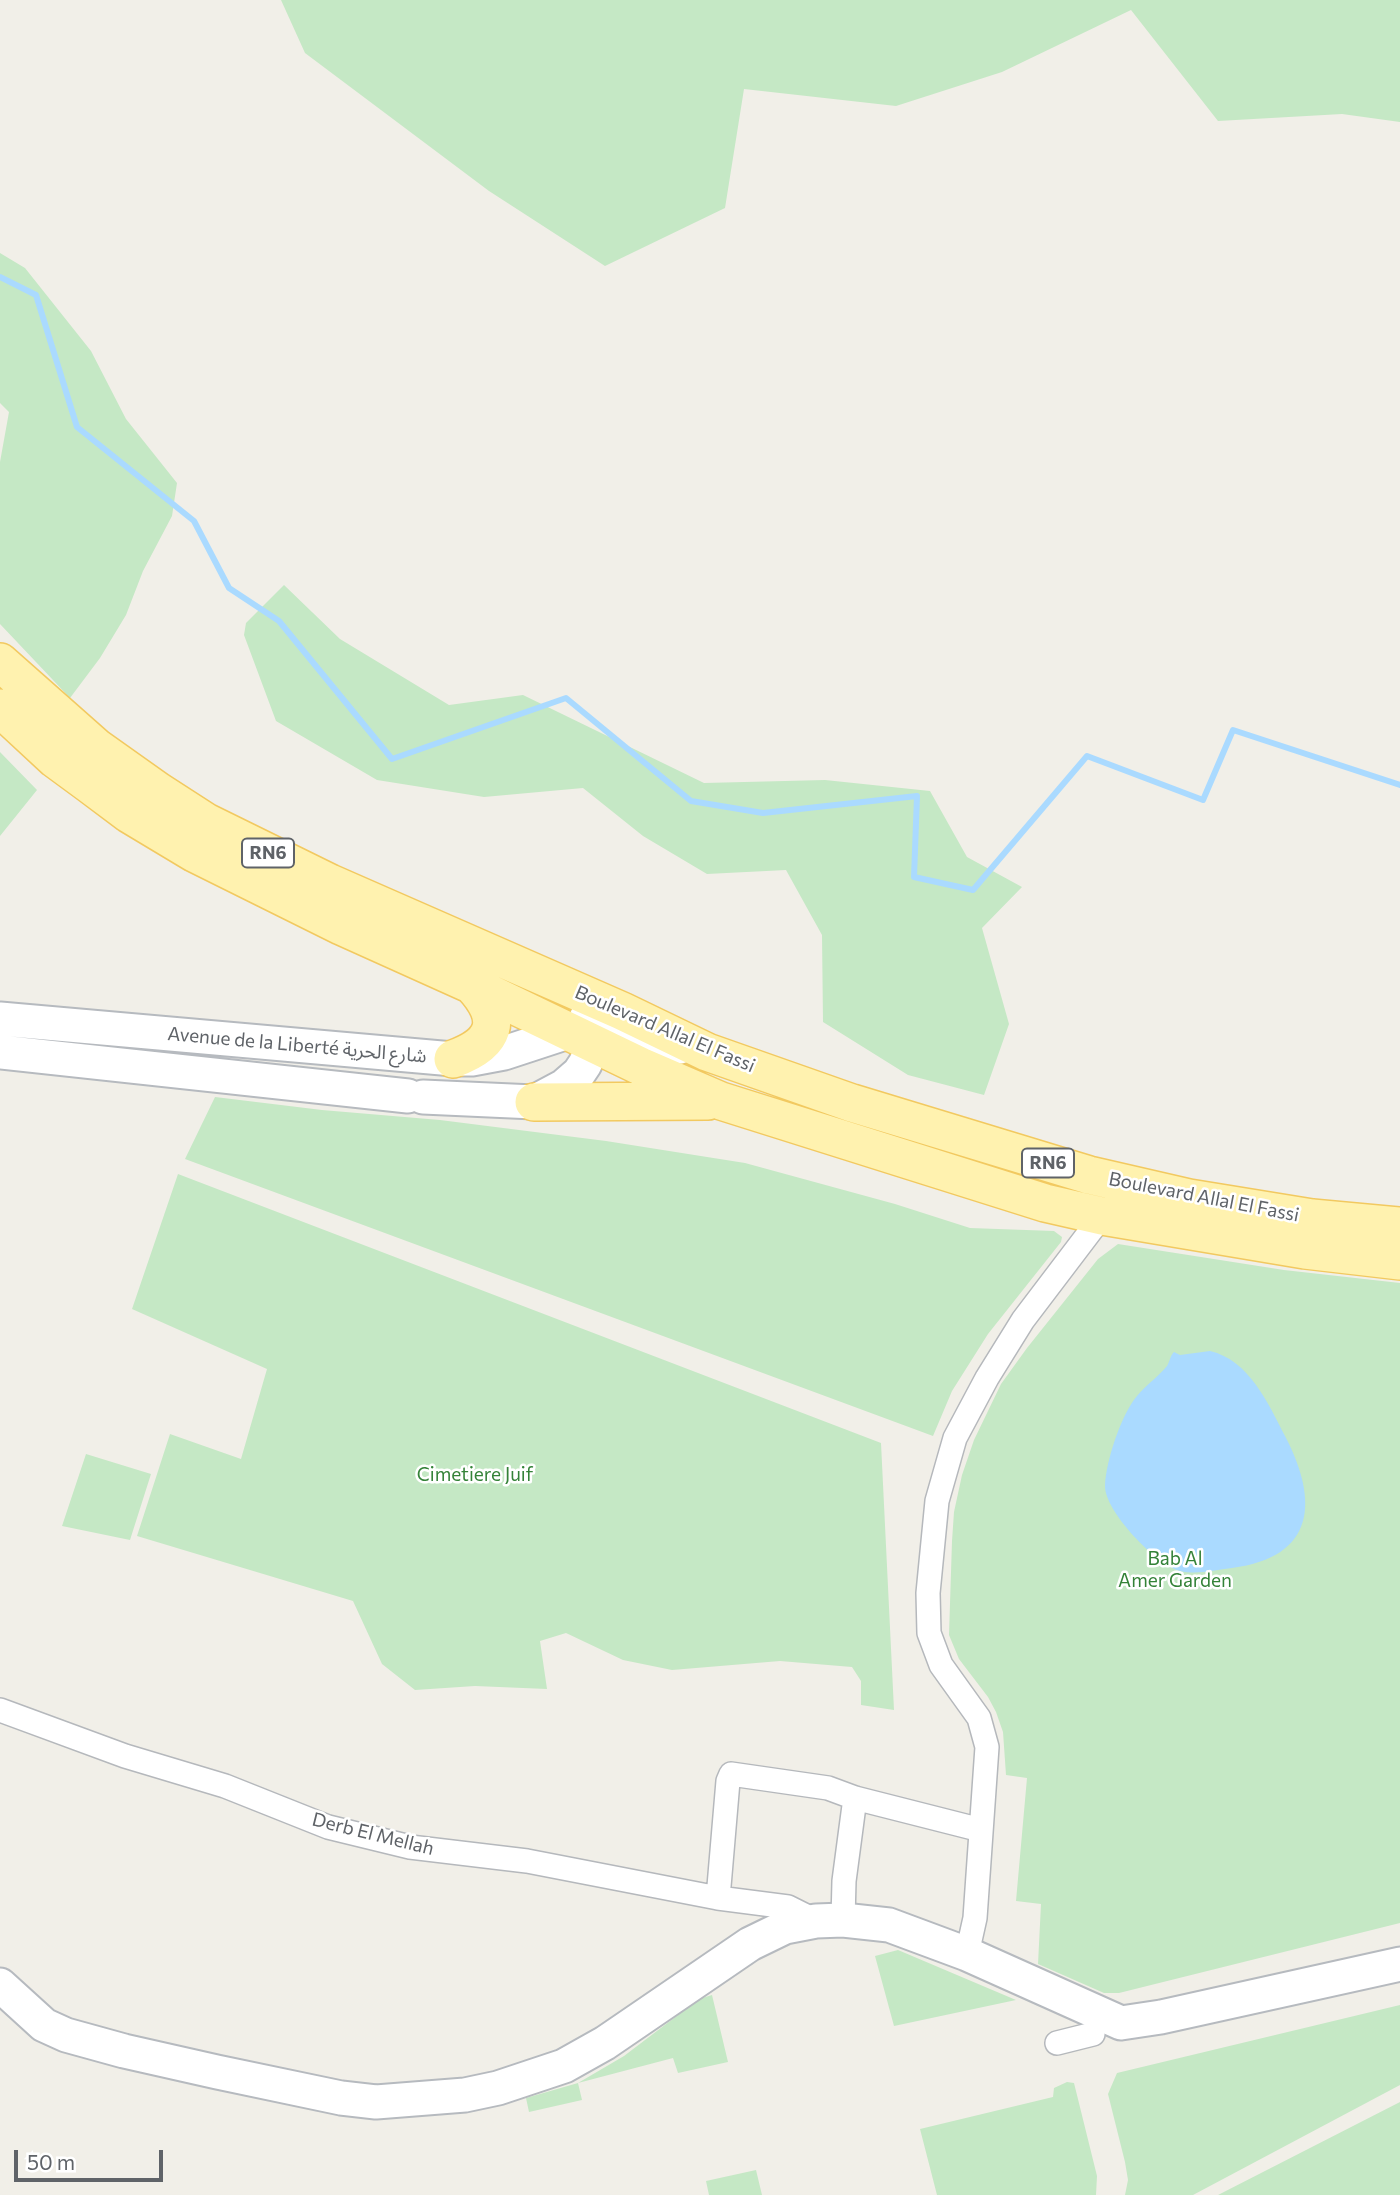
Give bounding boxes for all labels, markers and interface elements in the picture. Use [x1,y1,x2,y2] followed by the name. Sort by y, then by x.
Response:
[242,838,294,868] road number: RN6
[571,981,759,1077] street label: Boulevard Allal El Fassi
[166,1022,428,1068] street label: Avenue de la Liberté شارع الحرية
[1022,1148,1074,1178] road number: RN6
[1107,1167,1301,1227] street label: Boulevard Allal El Fassi
[417,1464,533,1486] park label: Cimetiere Juif
[1118,1548,1232,1592] park label: Bab Al Amer Garden
[310,1808,436,1860] street label: Derb El Mellah
[18,2136,166,2180] scale bar
[27,2149,75,2174] text: 50 m

